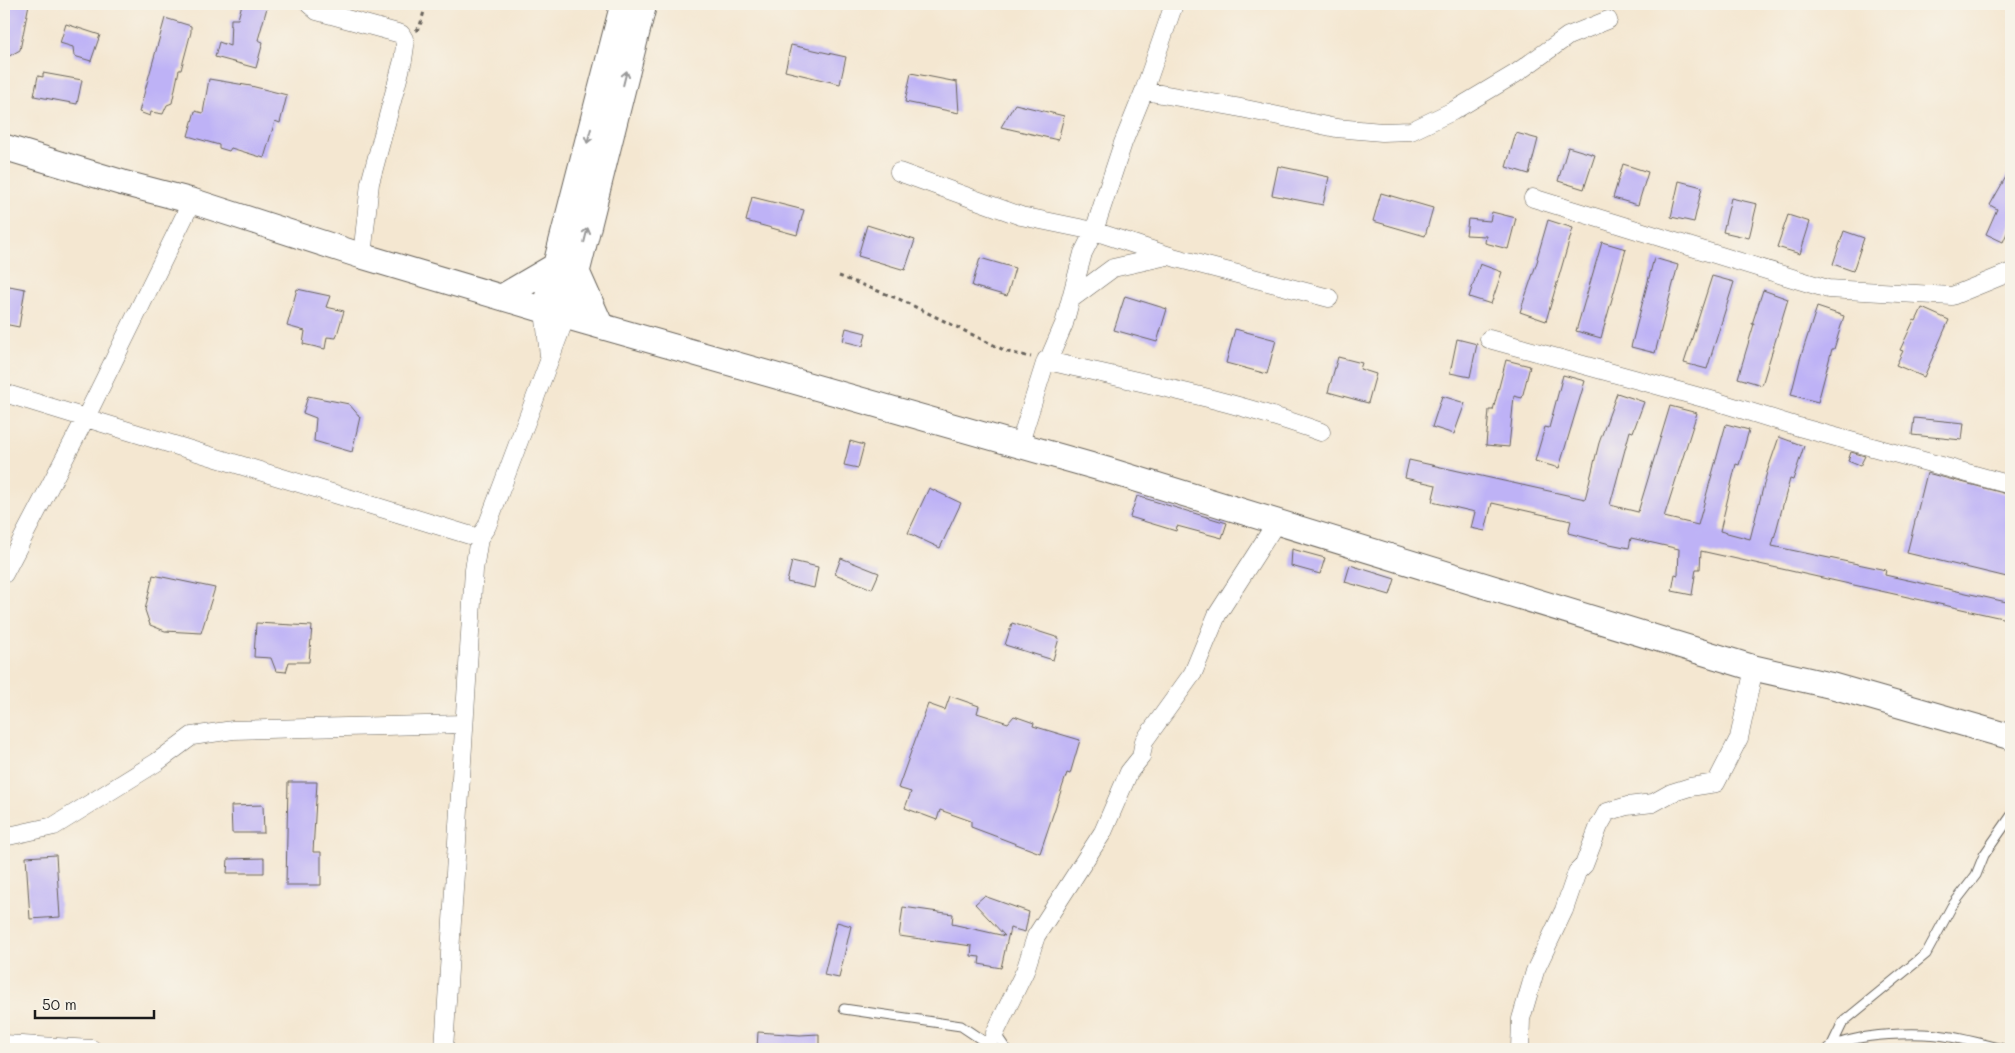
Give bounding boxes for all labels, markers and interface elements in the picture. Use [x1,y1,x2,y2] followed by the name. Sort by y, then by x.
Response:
[621,70,630,86] one-way arrow
[584,127,593,143] one-way arrow
[582,228,591,244] one-way arrow
[35,988,154,1020] scale bar
[42,994,77,1014] text: 50 m

